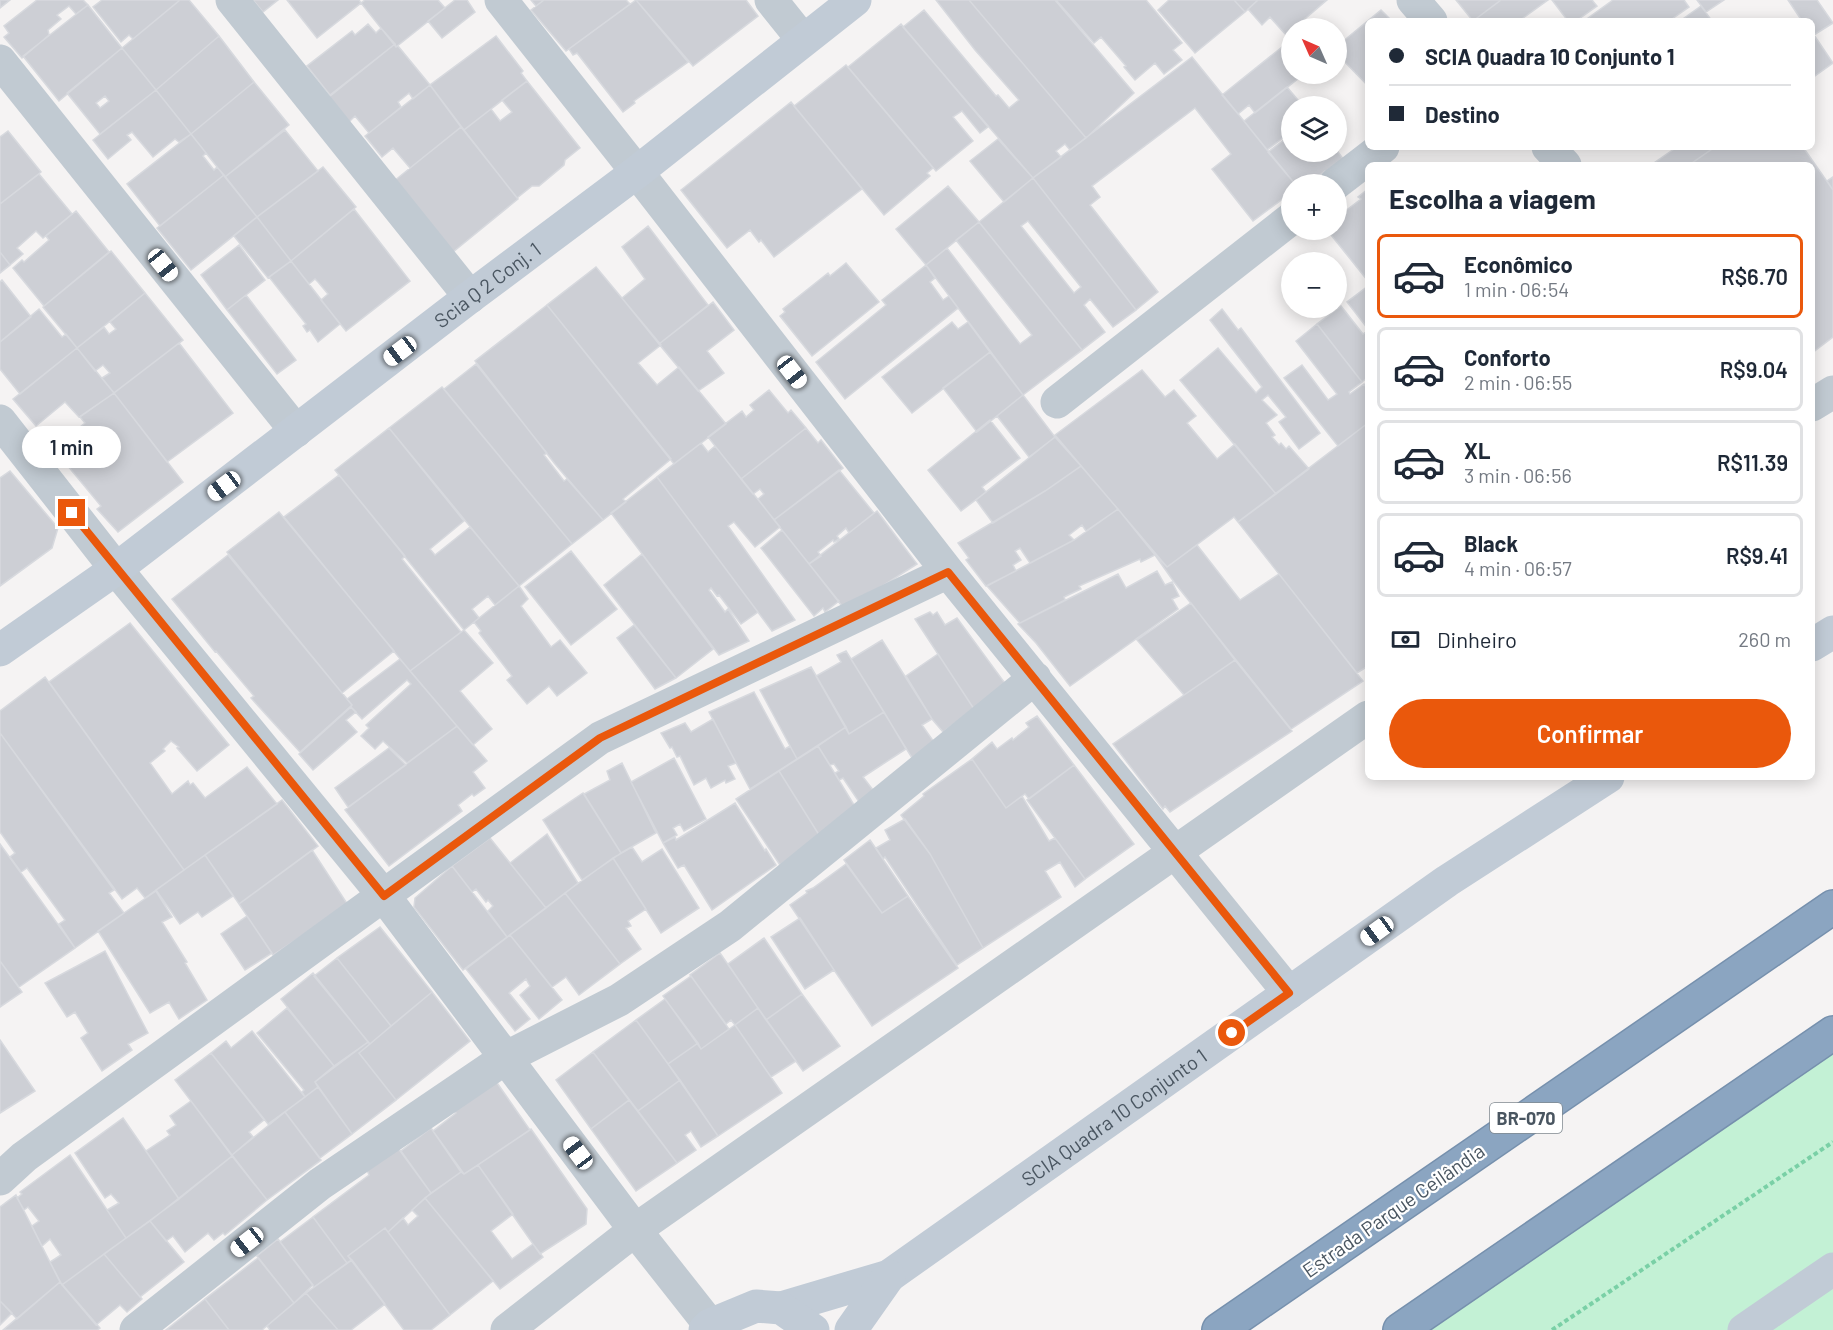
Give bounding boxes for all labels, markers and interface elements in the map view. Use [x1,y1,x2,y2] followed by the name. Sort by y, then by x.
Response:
[1281,18,1347,84] north arrow
[1281,18,1347,318] map controls
[1425,43,1674,69] text: SCIA Quadra 10 Conjunto 1
[1281,96,1347,162] button: layers
[1425,101,1500,127] text: Destino
[1281,174,1347,240] button: +
[1389,182,1596,214] text: Escolha a viagem
[429,237,545,332] street label: Scia Q 2 Conj. 1
[145,245,181,285] car
[1392,249,1446,303] icon: car
[1464,251,1573,277] text: Econômico
[1281,252,1347,318] button: −
[1721,263,1788,289] text: R$6.70
[1464,277,1569,301] text: 1 min · 06:54
[380,333,420,369] car
[1392,342,1446,396] icon: car
[1464,344,1551,370] text: Conforto
[774,352,810,392] car
[1720,356,1788,382] text: R$9.04
[1464,370,1572,394] text: 2 min · 06:55
[22,426,122,468] callout: 1 min
[50,435,93,459] text: 1 min
[1392,435,1446,489] icon: car
[1464,437,1490,463] text: XL
[1717,449,1788,475] text: R$11.39
[1464,463,1572,487] text: 3 min · 06:56
[204,468,244,504] car
[58,499,85,526] route end
[1392,528,1446,582] icon: car
[1464,530,1518,556] text: Black
[1726,542,1788,568] text: R$9.41
[1464,556,1572,580] text: 4 min · 06:57
[1389,623,1422,656] icon: cash
[1437,626,1517,652] text: Dinheiro
[1738,627,1791,651] text: 260 m
[1389,699,1791,768] button: Confirmar
[1357,913,1397,949] car
[1218,1019,1245,1046] route start
[1016,1043,1211,1191] street label: SCIA Quadra 10 Conjunto 1
[1490,1103,1562,1133] road number: BR-070
[560,1133,596,1173] car
[1297,1138,1489,1282] street label: Estrada Parque Ceilândia
[227,1224,267,1260] car

